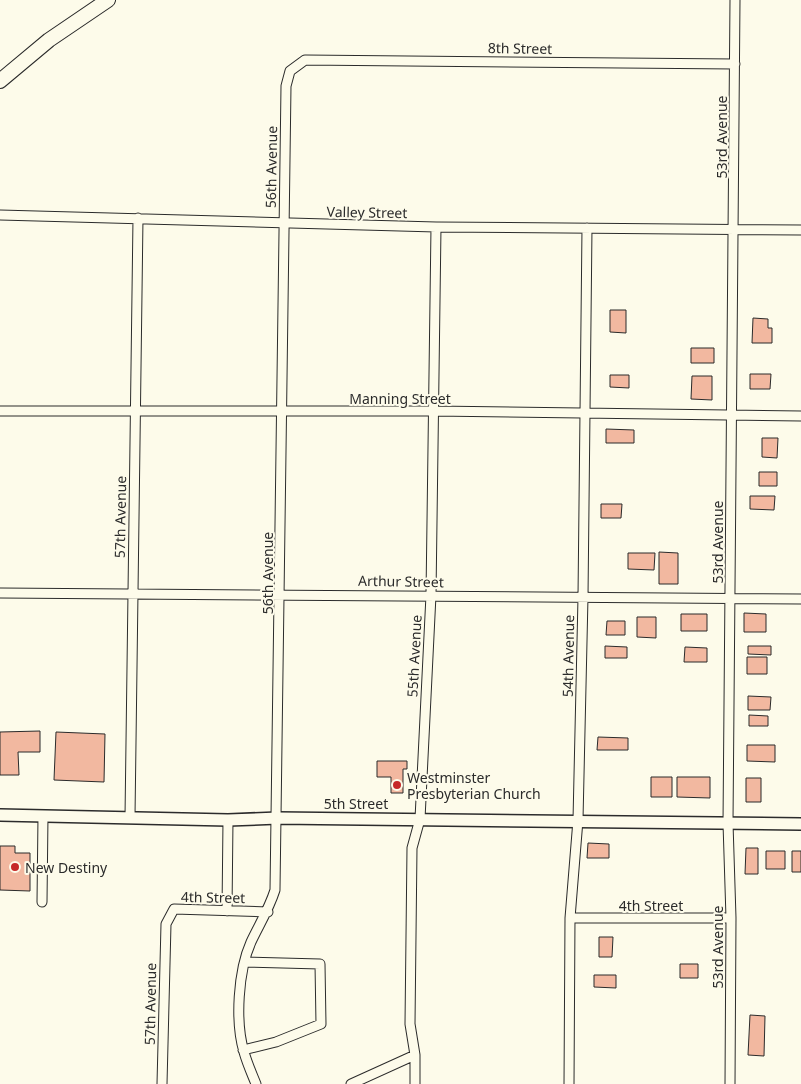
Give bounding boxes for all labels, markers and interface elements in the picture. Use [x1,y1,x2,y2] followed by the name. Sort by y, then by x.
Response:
[488,38,552,58] street label: 8th Street
[712,95,731,178] street label: 53rd Avenue
[261,125,281,208] street label: 56th Avenue
[326,202,408,222] street label: Valley Street
[349,389,451,408] street label: Manning Street
[110,475,130,558] street label: 57th Avenue
[708,500,727,583] street label: 53rd Avenue
[258,532,277,614] street label: 56th Avenue
[358,571,444,591] street label: Arthur Street
[402,614,426,698] street label: 55th Avenue
[558,614,578,697] street label: 54th Avenue
[407,768,541,803] place label: Westminster Presbyterian Church
[391,779,403,791] marker: Westminster Presbyterian Church
[324,794,388,813] street label: 5th Street
[25,858,108,877] place label: New Destiny
[9,861,21,873] marker: New Destiny
[181,887,245,907] street label: 4th Street
[619,896,683,915] street label: 4th Street
[708,905,727,988] street label: 53rd Avenue
[140,962,160,1045] street label: 57th Avenue

